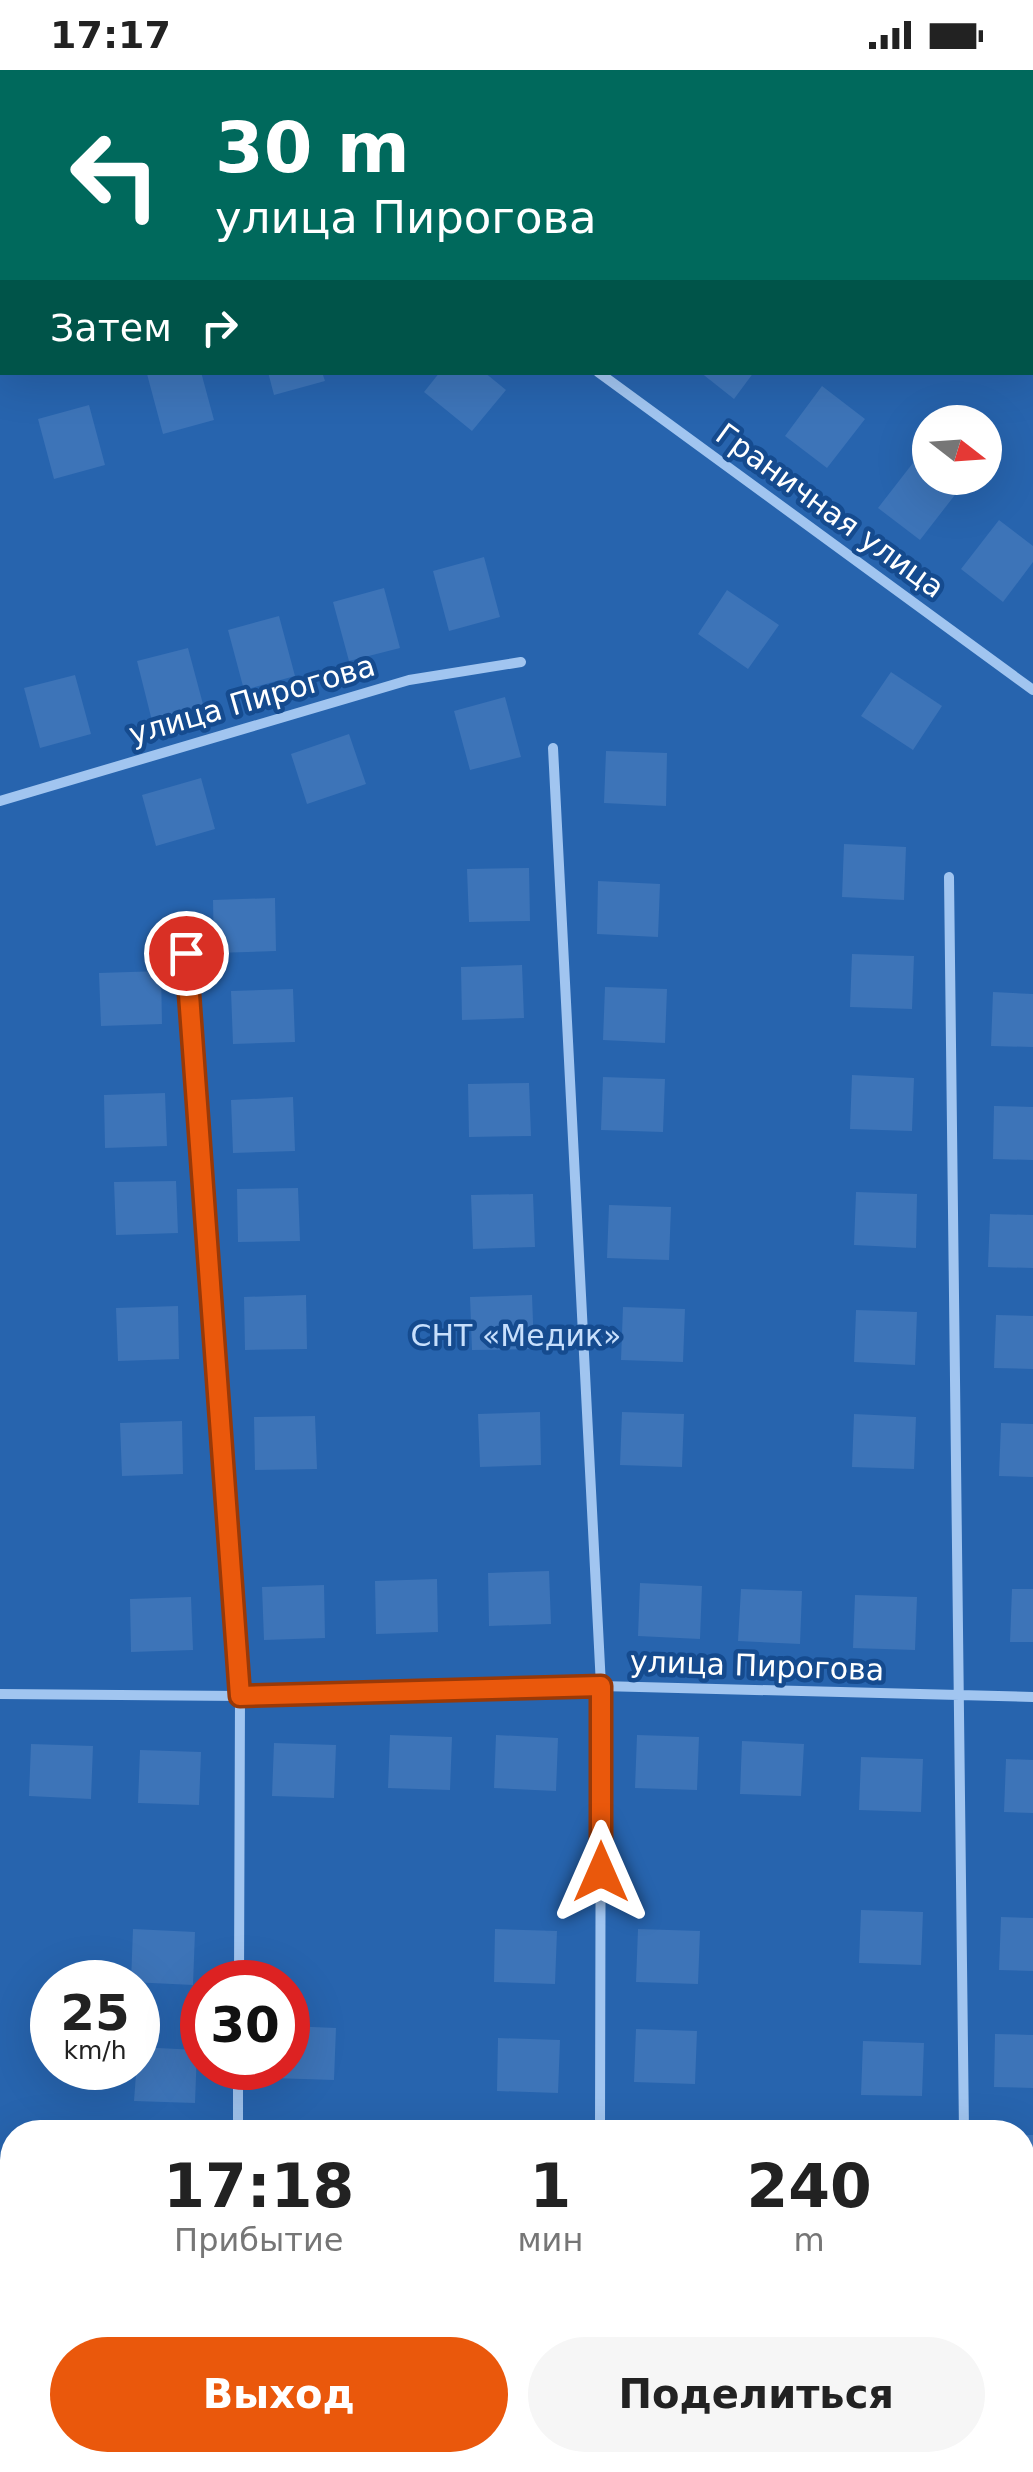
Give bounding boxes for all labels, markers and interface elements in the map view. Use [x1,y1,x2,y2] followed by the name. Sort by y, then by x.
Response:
[50,13,171,57] text: 17:17
[215,107,410,189] text: 30 m
[50,110,180,240] icon: left
[215,191,597,244] text: улица Пирогова
[192,300,247,355] icon: right
[50,306,172,350] text: Затем
[912,405,1002,495] north arrow
[912,405,1002,495] map controls
[709,416,951,605] street label: Граничная улица
[125,648,379,751] street label: улица Пирогова
[144,911,229,996] pin
[159,926,214,981] icon: arrive
[411,1318,621,1353] park label: СНТ «Медик»
[629,1644,885,1687] street label: улица Пирогова
[549,1820,653,1924] position arrow
[180,1960,310,2090] speed limit sign: 30
[60,1984,130,2042] text: 25
[63,2036,127,2065] text: km/h
[163,2151,354,2221] text: 17:18
[529,2151,571,2221] text: 1
[747,2151,872,2221] text: 240
[174,2221,343,2259] text: Прибытие
[517,2221,583,2259] text: мин
[794,2221,825,2259] text: m
[50,2337,508,2452] button: Выход
[528,2337,985,2452] button: Поделиться

